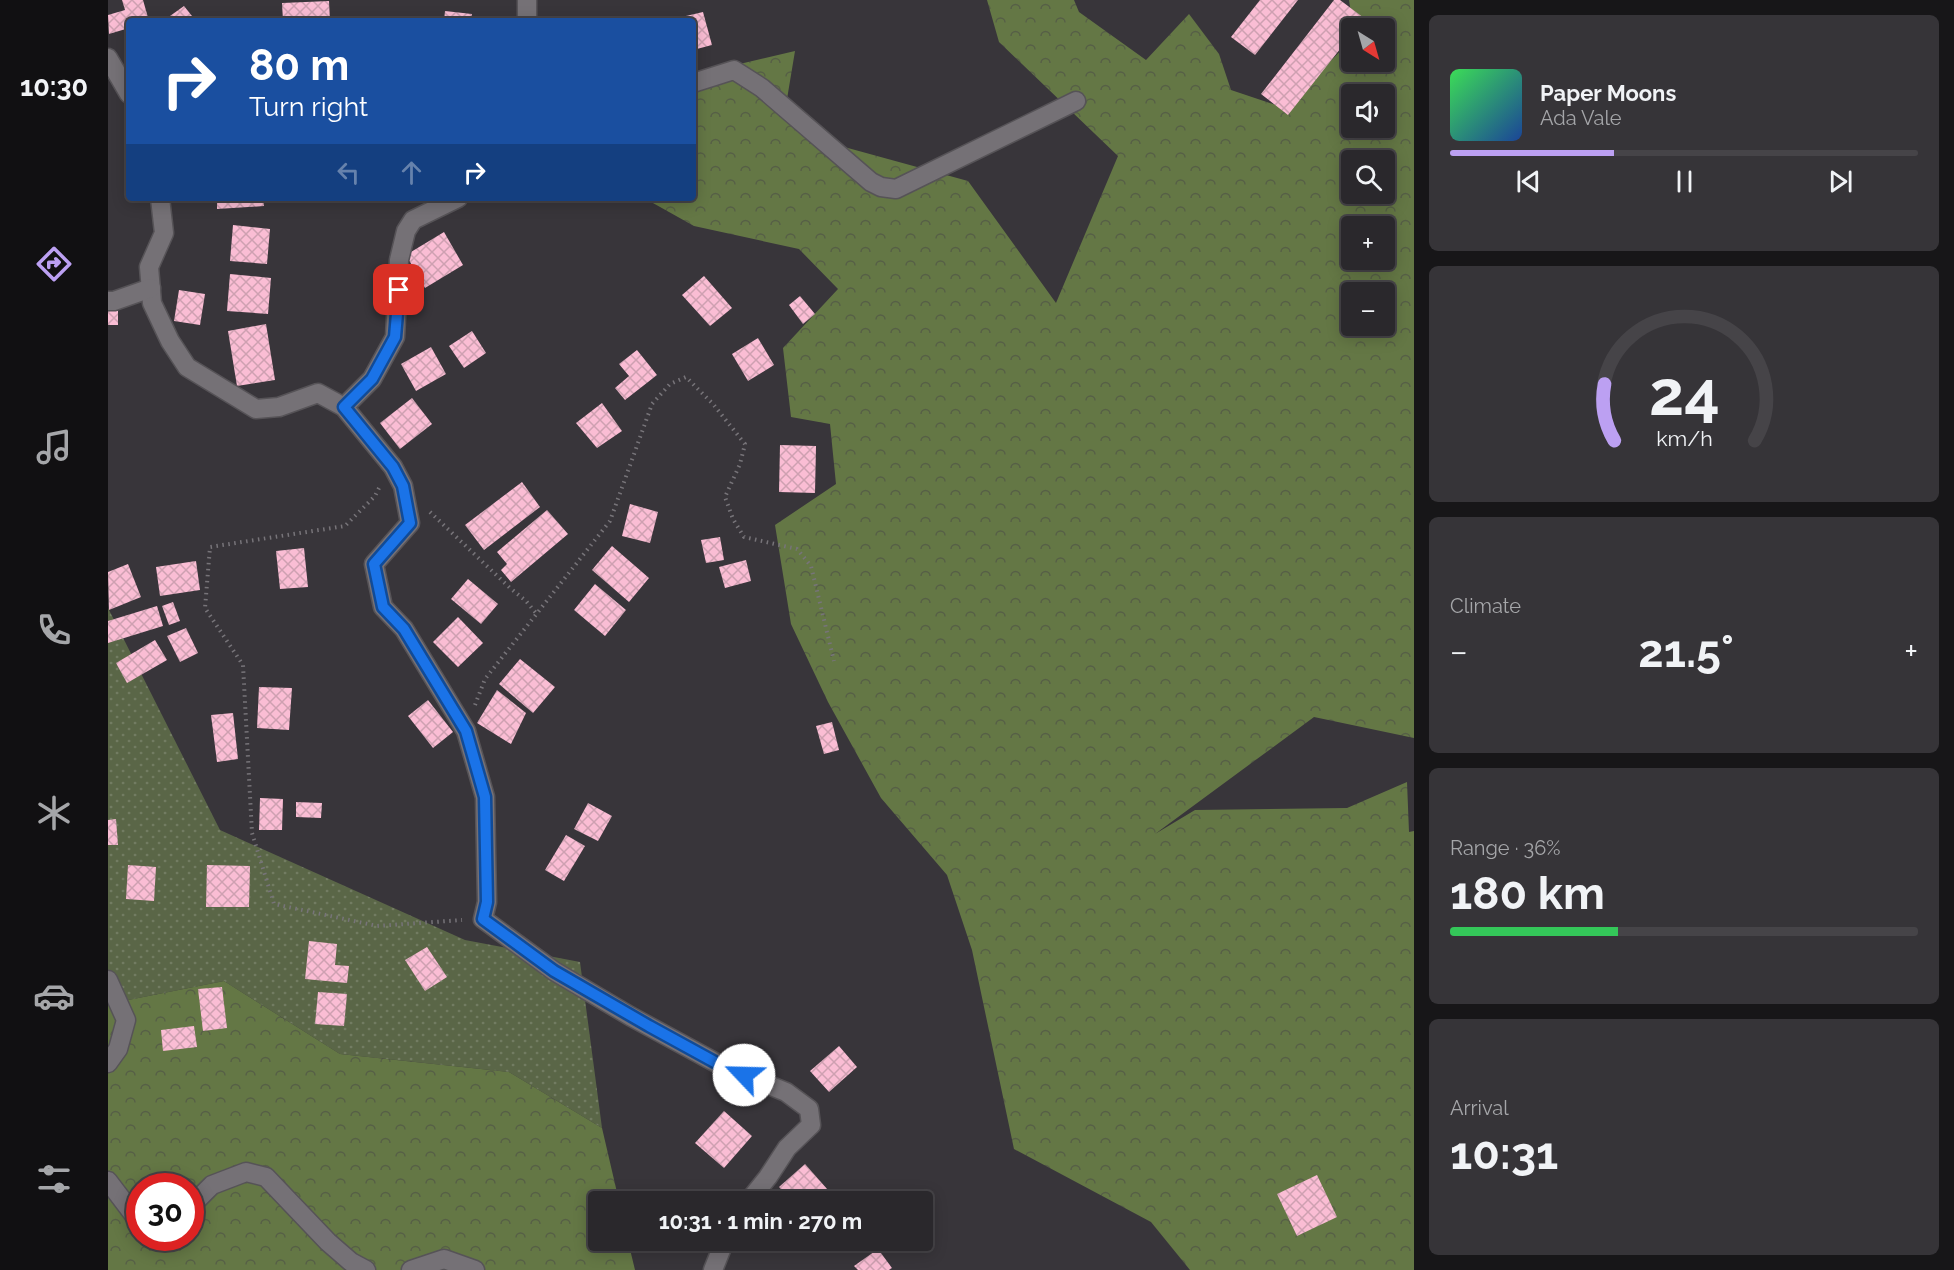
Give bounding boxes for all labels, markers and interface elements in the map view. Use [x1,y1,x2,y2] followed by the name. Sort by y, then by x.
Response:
[1341,18,1395,72] north arrow
[1341,18,1395,336] map controls
[249,41,349,90] text: 80 m
[150,42,228,120] icon: right
[20,71,88,102] text: 10:30
[1540,80,1676,106] text: Paper Moons
[1341,84,1395,138] button: sound
[249,91,368,122] text: Turn right
[1540,106,1622,130] text: Ada Vale
[1341,150,1395,204] button: search
[332,156,365,189] icon: left
[395,156,428,189] icon: ahead
[458,156,491,189] icon: right
[1512,165,1545,198] icon: previous
[1668,165,1701,198] icon: pause
[1824,165,1857,198] icon: next
[1341,216,1395,270] button: +
[33,243,75,285] icon: directions
[373,264,424,315] pin
[382,273,415,306] icon: arrive
[1341,282,1395,336] button: −
[1649,356,1719,430] text: 24
[33,426,75,468] icon: music
[1656,426,1712,451] text: km/h
[1450,594,1521,618] text: Climate
[33,609,75,651] icon: phone
[1638,625,1734,678] text: 21.5°
[1450,632,1468,671] text: −
[1904,632,1918,671] text: +
[33,792,75,834] icon: climate
[1450,836,1561,860] text: Range · 36%
[1450,867,1605,920] text: 180 km
[33,975,75,1017] icon: car
[712,1043,776,1107] position arrow
[1450,1096,1509,1120] text: Arrival
[1450,1127,1558,1180] text: 10:31
[33,1158,75,1200] icon: filters
[126,1173,204,1251] speed limit sign: 30
[659,1208,862,1234] text: 10:31 · 1 min · 270 m

